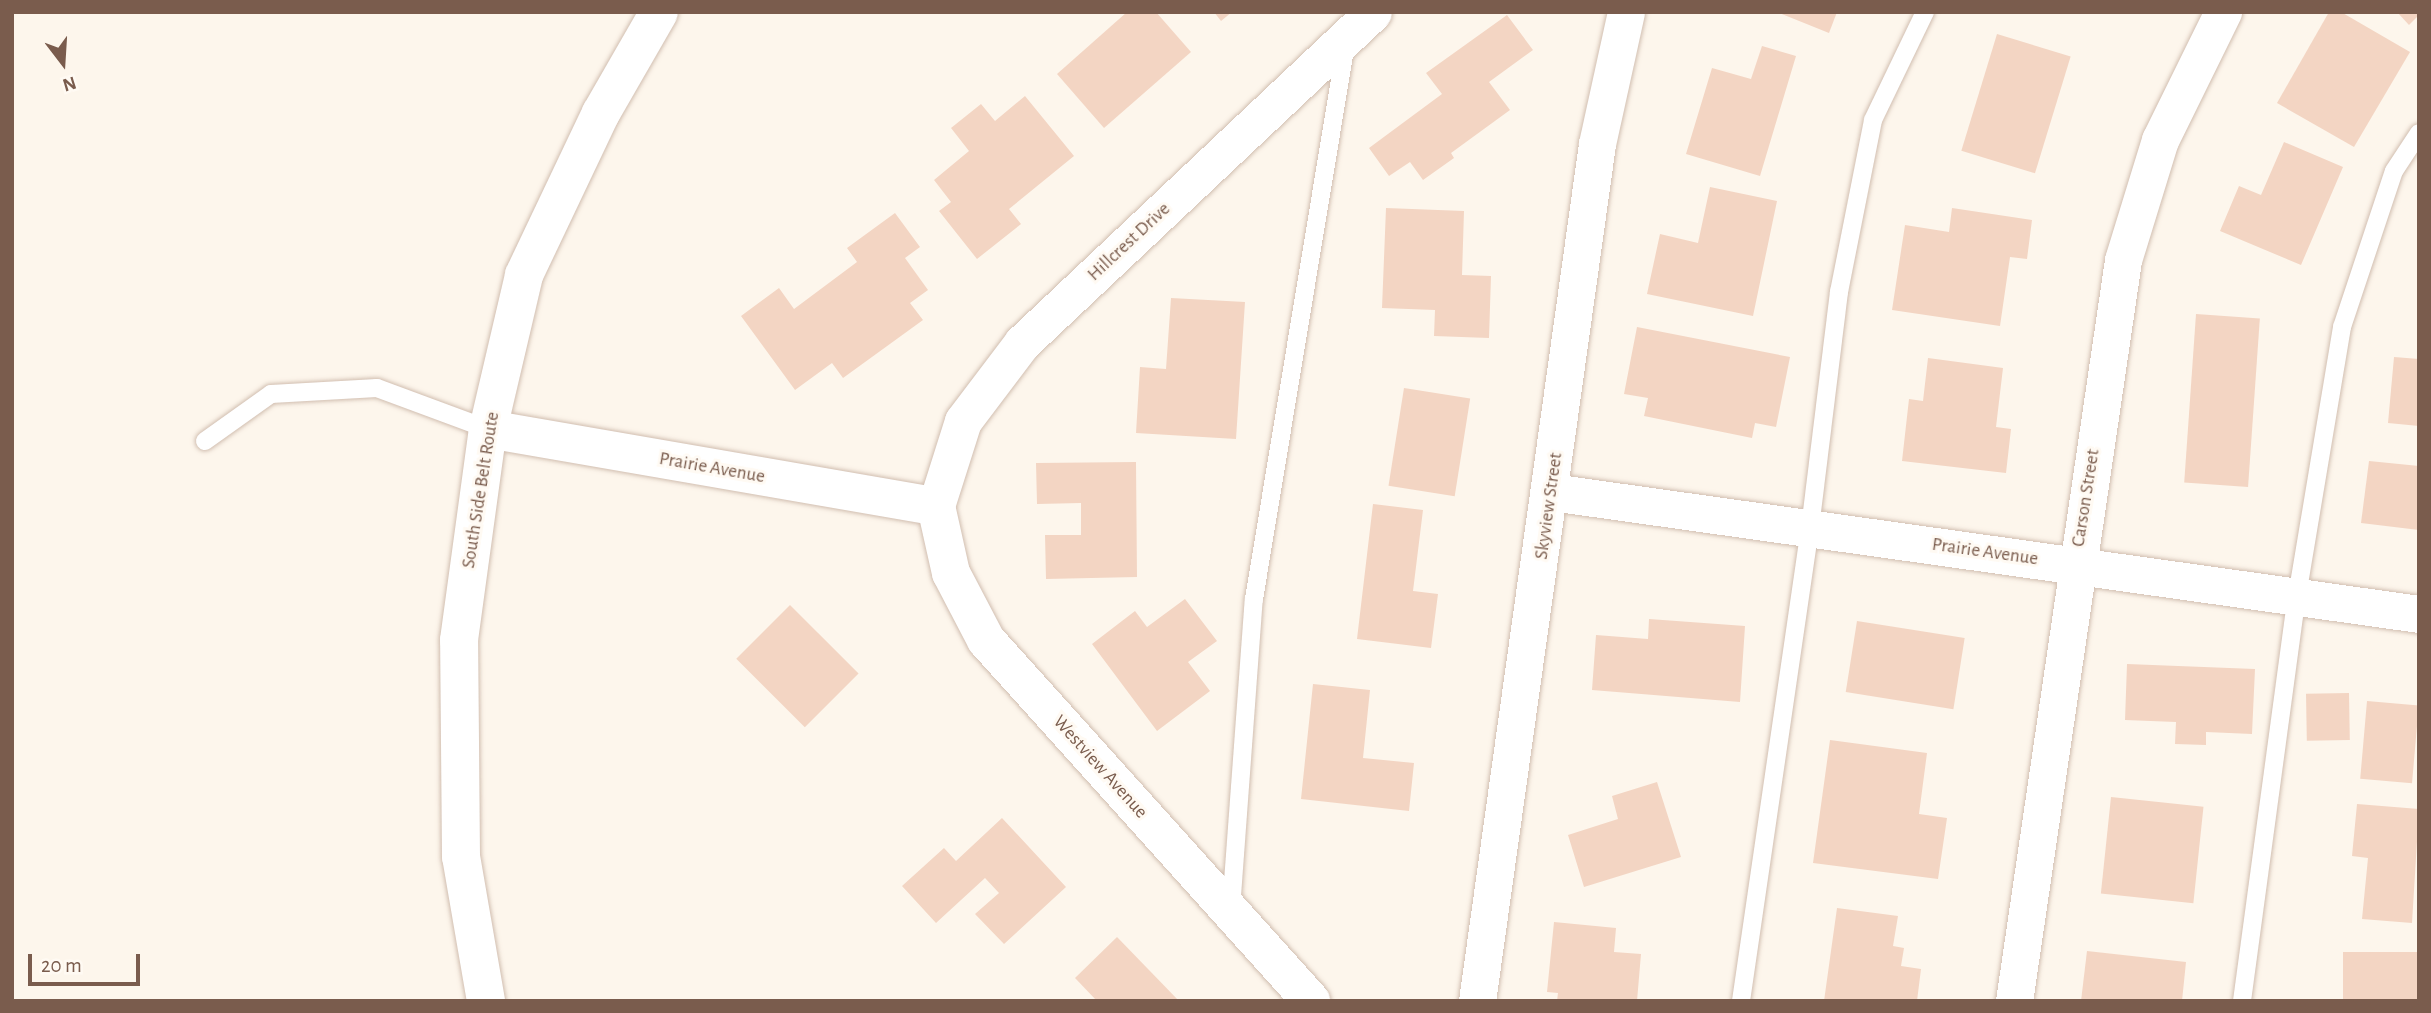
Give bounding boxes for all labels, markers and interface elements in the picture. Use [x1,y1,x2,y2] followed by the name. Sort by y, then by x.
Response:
[28,28,98,98] north arrow
[60,73,78,95] text: N
[1083,198,1175,286] street label: Hillcrest Drive
[457,410,505,570] street label: South Side Belt Route
[657,447,767,489] street label: Prairie Avenue
[2067,448,2105,548] street label: Carson Street
[1530,451,1568,561] street label: Skyview Street
[1930,533,2040,571] street label: Prairie Avenue
[1048,711,1152,823] street label: Westview Avenue
[32,940,144,984] scale bar
[41,955,82,976] text: 20 m

